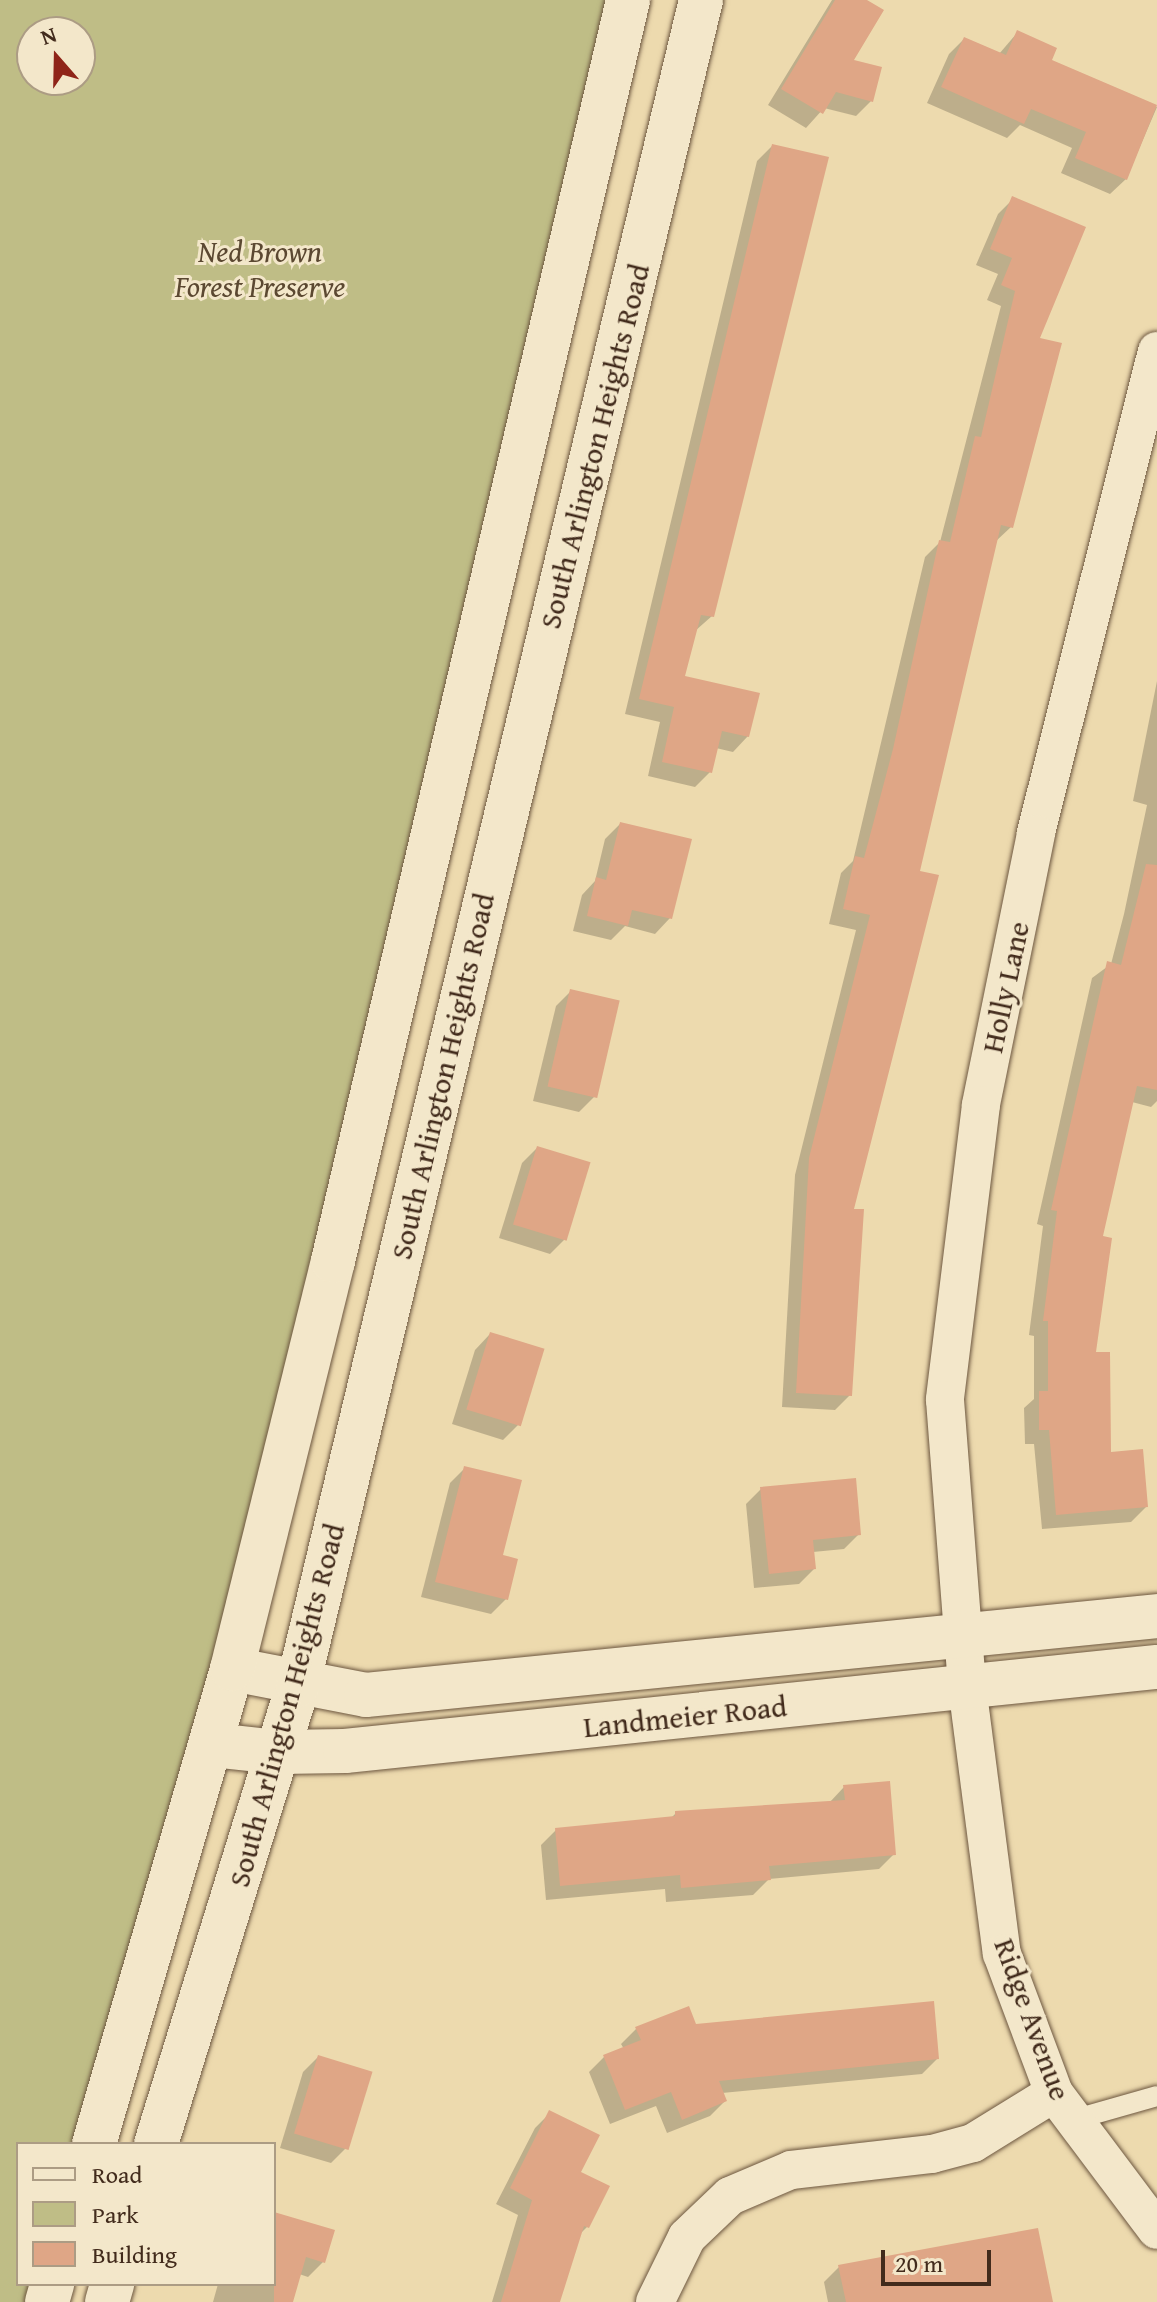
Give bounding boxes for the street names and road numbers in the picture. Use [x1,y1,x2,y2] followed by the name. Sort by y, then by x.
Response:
[531,260,657,632] street label: South Arlington Heights Road
[382,889,502,1263] street label: South Arlington Heights Road
[974,918,1036,1056] street label: Holly Lane
[220,1519,352,1891] street label: South Arlington Heights Road
[581,1687,789,1745] street label: Landmeier Road
[987,1933,1079,2105] street label: Ridge Avenue

